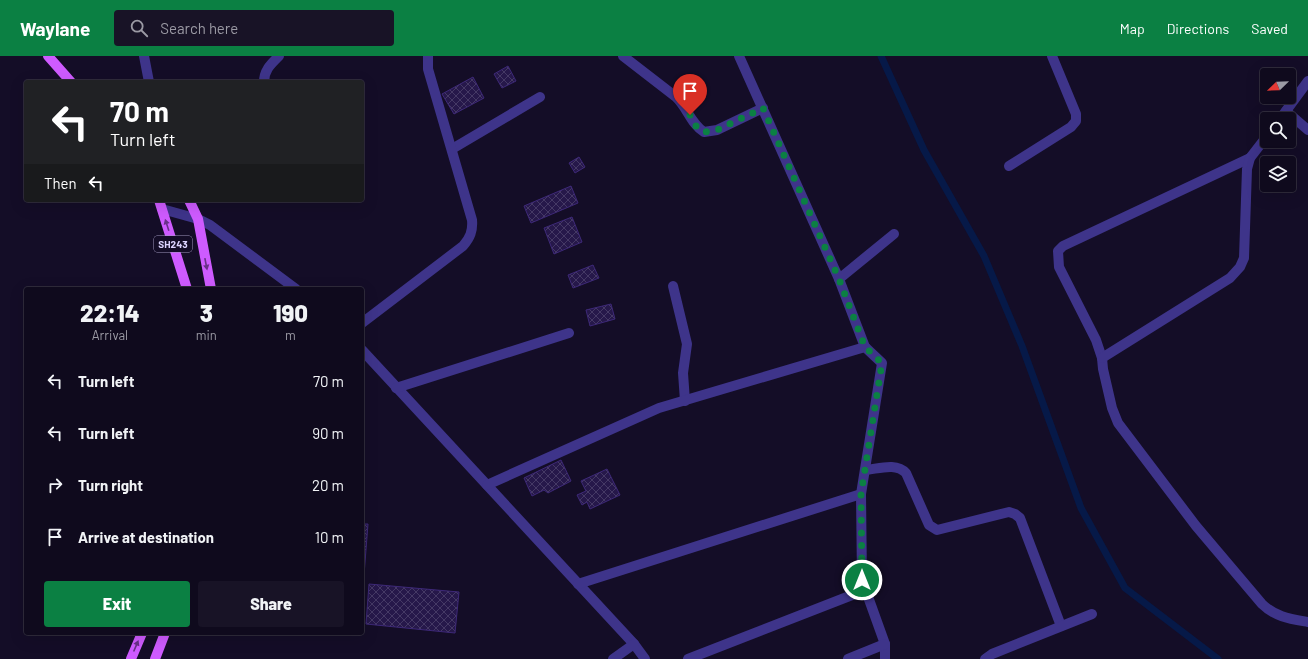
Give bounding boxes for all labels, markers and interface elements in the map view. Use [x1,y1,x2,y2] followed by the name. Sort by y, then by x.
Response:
[114,10,394,46] search box
[20,17,90,40] text: Waylane
[128,17,150,39] icon: search
[160,19,238,37] text: Search here
[1120,20,1145,37] text: Map
[1167,20,1229,37] text: Directions
[1251,20,1288,37] text: Saved
[1260,68,1296,104] north arrow
[1260,68,1296,192] map controls
[673,74,707,115] pin
[679,80,701,102] icon: arrive
[110,94,169,128] text: 70 m
[44,96,96,148] icon: left
[1260,112,1296,148] button: search
[110,128,176,150] text: Turn left
[1260,156,1296,192] button: layers
[85,172,107,194] icon: left
[44,174,77,192] text: Then
[164,219,170,231] one-way arrow
[154,236,192,252] road number: SH243
[204,258,210,270] one-way arrow
[80,298,140,327] text: 22:14
[200,298,213,327] text: 3
[273,298,308,327] text: 190
[92,327,128,343] text: Arrival
[196,327,217,343] text: min
[285,327,296,343] text: m
[44,370,66,392] icon: left
[78,372,134,390] text: Turn left
[313,372,344,390] text: 70 m
[44,422,66,444] icon: left
[78,424,134,442] text: Turn left
[312,424,344,442] text: 90 m
[44,474,66,496] icon: right
[78,476,143,494] text: Turn right
[312,476,344,494] text: 20 m
[44,526,66,548] icon: arrive
[78,528,214,546] text: Arrive at destination
[315,528,344,546] text: 10 m
[841,559,883,601] position arrow
[44,581,190,627] button: Exit
[198,581,344,627] button: Share
[133,640,139,652] one-way arrow

